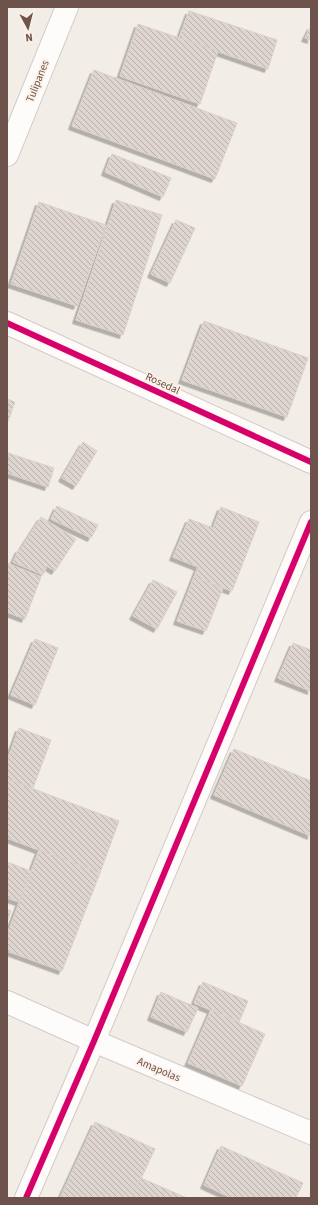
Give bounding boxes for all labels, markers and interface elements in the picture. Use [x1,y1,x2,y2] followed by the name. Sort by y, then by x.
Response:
[8,8,48,48] north arrow
[25,30,34,45] text: N
[22,57,53,105] street label: Tulipanes
[143,369,183,398] street label: Rosedal
[135,1054,183,1085] street label: Amapolas

